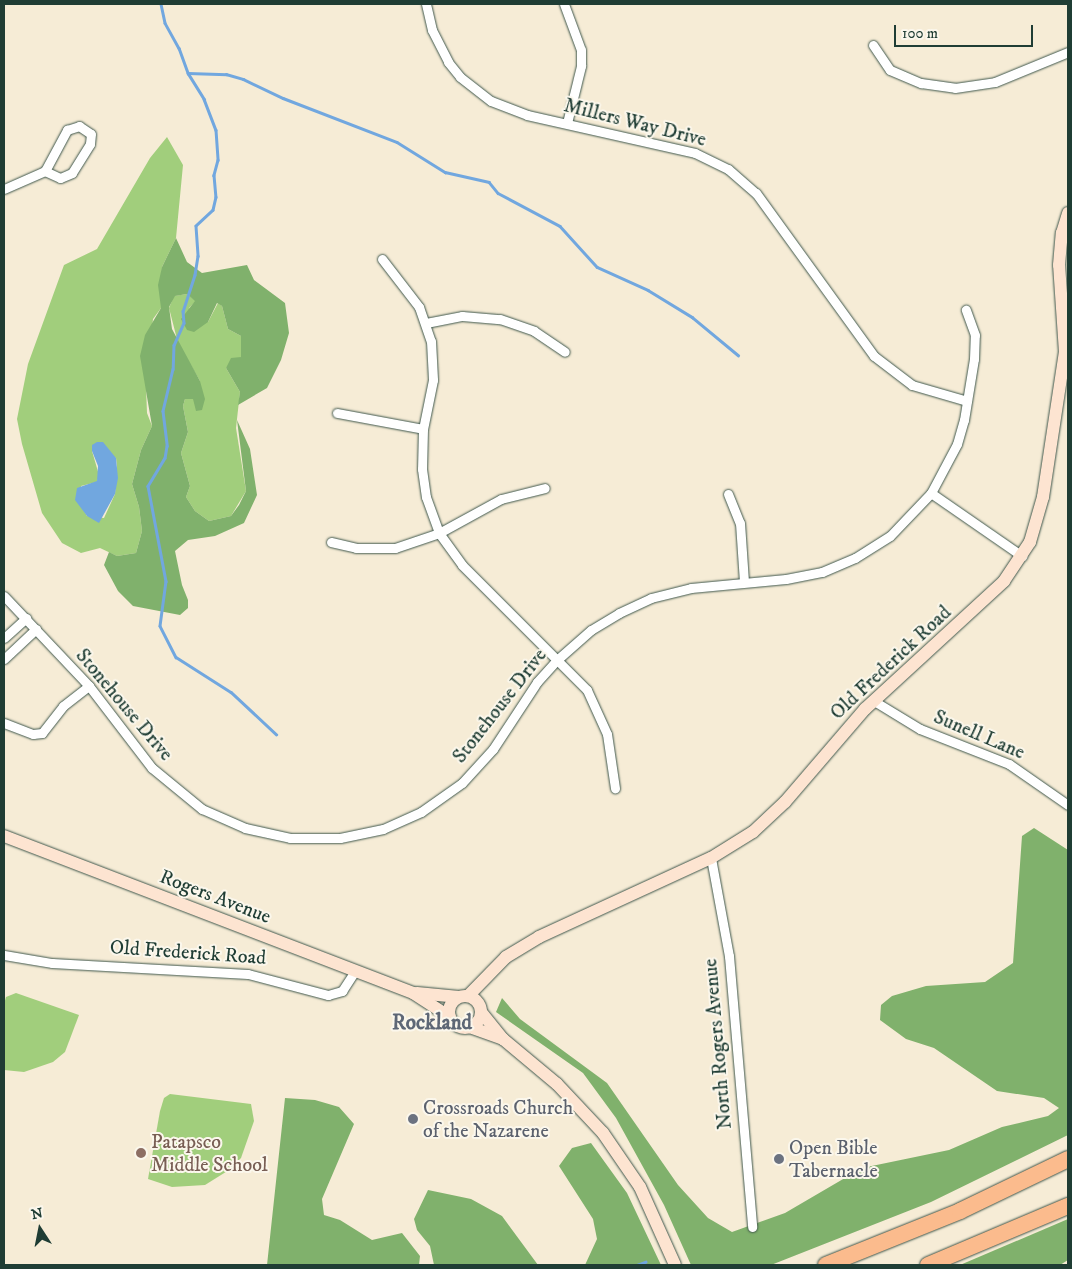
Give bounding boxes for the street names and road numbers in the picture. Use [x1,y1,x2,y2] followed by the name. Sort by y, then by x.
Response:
[561,94,709,152] street label: Millers Way Drive
[826,601,956,725] street label: Old Frederick Road
[70,644,178,766] street label: Stonehouse Drive
[448,644,552,768] street label: Stonehouse Drive
[930,705,1028,765] street label: Sunell Lane
[156,865,274,929] street label: Rogers Avenue
[109,936,267,970] street label: Old Frederick Road
[699,958,737,1130] street label: North Rogers Avenue

